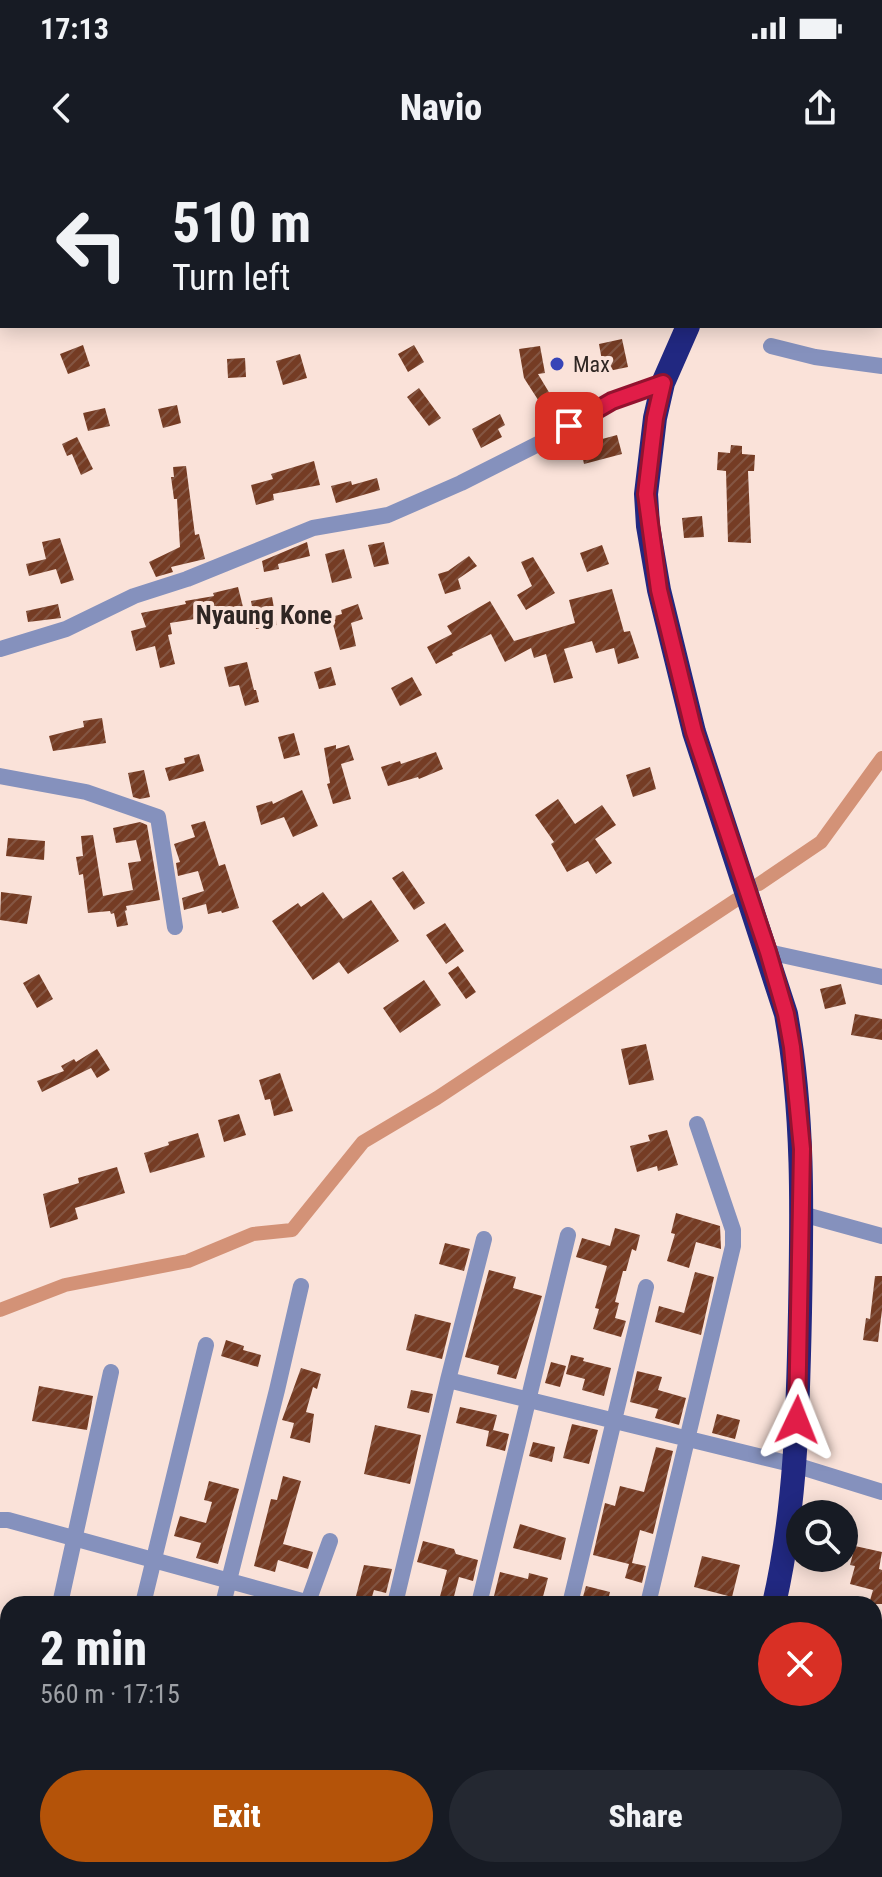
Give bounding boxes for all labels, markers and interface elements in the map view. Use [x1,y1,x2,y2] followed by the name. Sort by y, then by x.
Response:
[40,11,109,46] text: 17:13
[40,86,84,130] icon: back
[798,86,842,130] icon: share
[400,87,482,129] text: Navio
[172,190,311,256] text: 510 m
[40,192,144,296] icon: left
[172,257,290,299] text: Turn left
[573,352,610,377] place label: Max
[548,355,566,373] marker: Max
[535,392,603,460] pin
[547,404,591,448] icon: arrive
[196,600,332,630] district label: Nyaung Kone
[755,1378,839,1462] position arrow
[786,1500,858,1572] map controls
[786,1500,858,1572] button: search
[40,1620,147,1677] text: 2 min
[758,1622,842,1706] button: close
[40,1679,180,1709] text: 560 m · 17:15
[40,1770,433,1862] button: Exit
[449,1770,842,1862] button: Share

